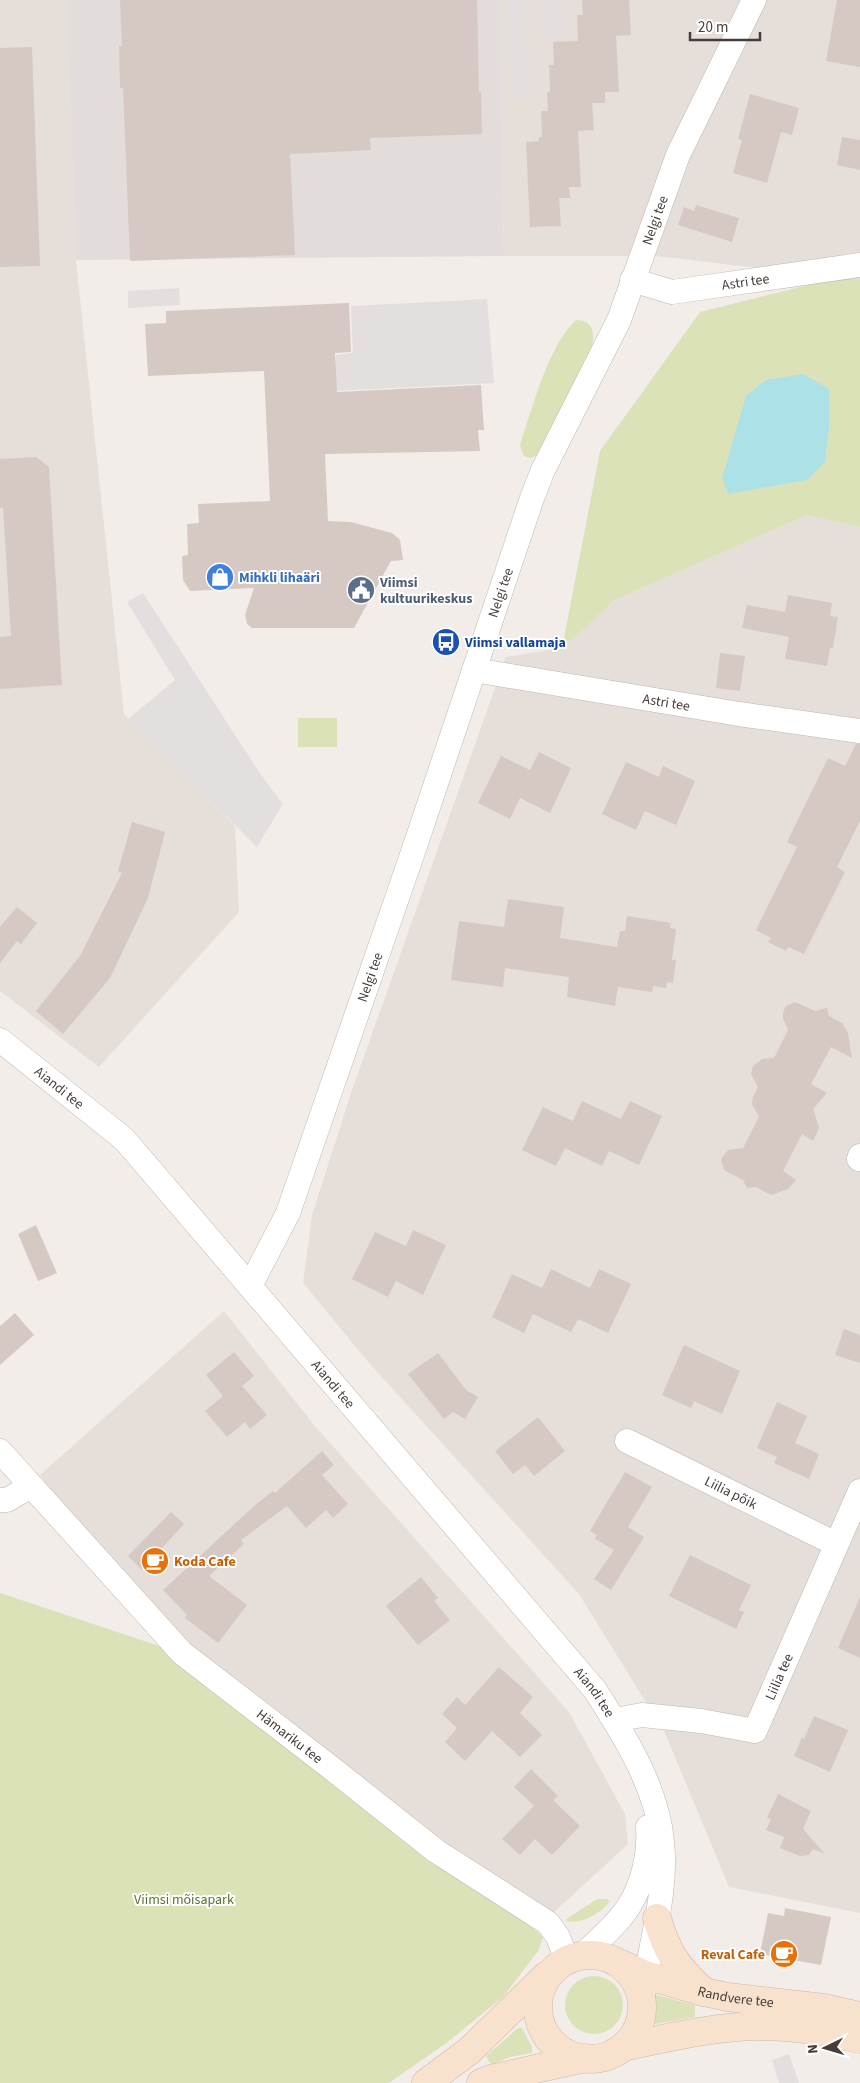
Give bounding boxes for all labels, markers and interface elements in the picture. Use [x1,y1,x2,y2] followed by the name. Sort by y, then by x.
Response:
[690,10,760,42] scale bar
[698,17,728,38] text: 20 m
[638,193,674,248] street label: Nelgi tee
[721,269,771,296] street label: Astri tee
[205,562,235,592] shop icon: Mihkli lihaäri
[483,565,519,620] street label: Nelgi tee
[239,568,320,588] place label: Mihkli lihaäri
[379,573,472,609] place label: Viimsi kultuurikeskus
[346,575,376,605] public building icon: Viimsi kultuurikeskus
[431,627,461,657] bus stop icon: Viimsi vallamaja
[464,633,566,653] place label: Viimsi vallamaja
[641,689,691,717] street label: Astri tee
[353,950,389,1005] street label: Nelgi tee
[30,1062,88,1114] street label: Aiandi tee
[306,1356,359,1413] street label: Aiandi tee
[701,1472,760,1515] street label: Liilia põik
[140,1546,170,1576] cafe icon: Koda Cafe
[174,1552,236,1572] place label: Koda Cafe
[761,1651,799,1704] street label: Liilia tee
[569,1663,619,1722] street label: Aiandi tee
[252,1705,327,1769] street label: Hämariku tee
[134,1890,234,1910] park label: Viimsi mõisapark
[769,1939,799,1969] cafe icon: Reval Cafe
[701,1945,765,1965] place label: Reval Cafe
[695,1982,775,2013] street label: Randvere tee
[800,2023,850,2073] north arrow
[803,2044,823,2055] text: N

